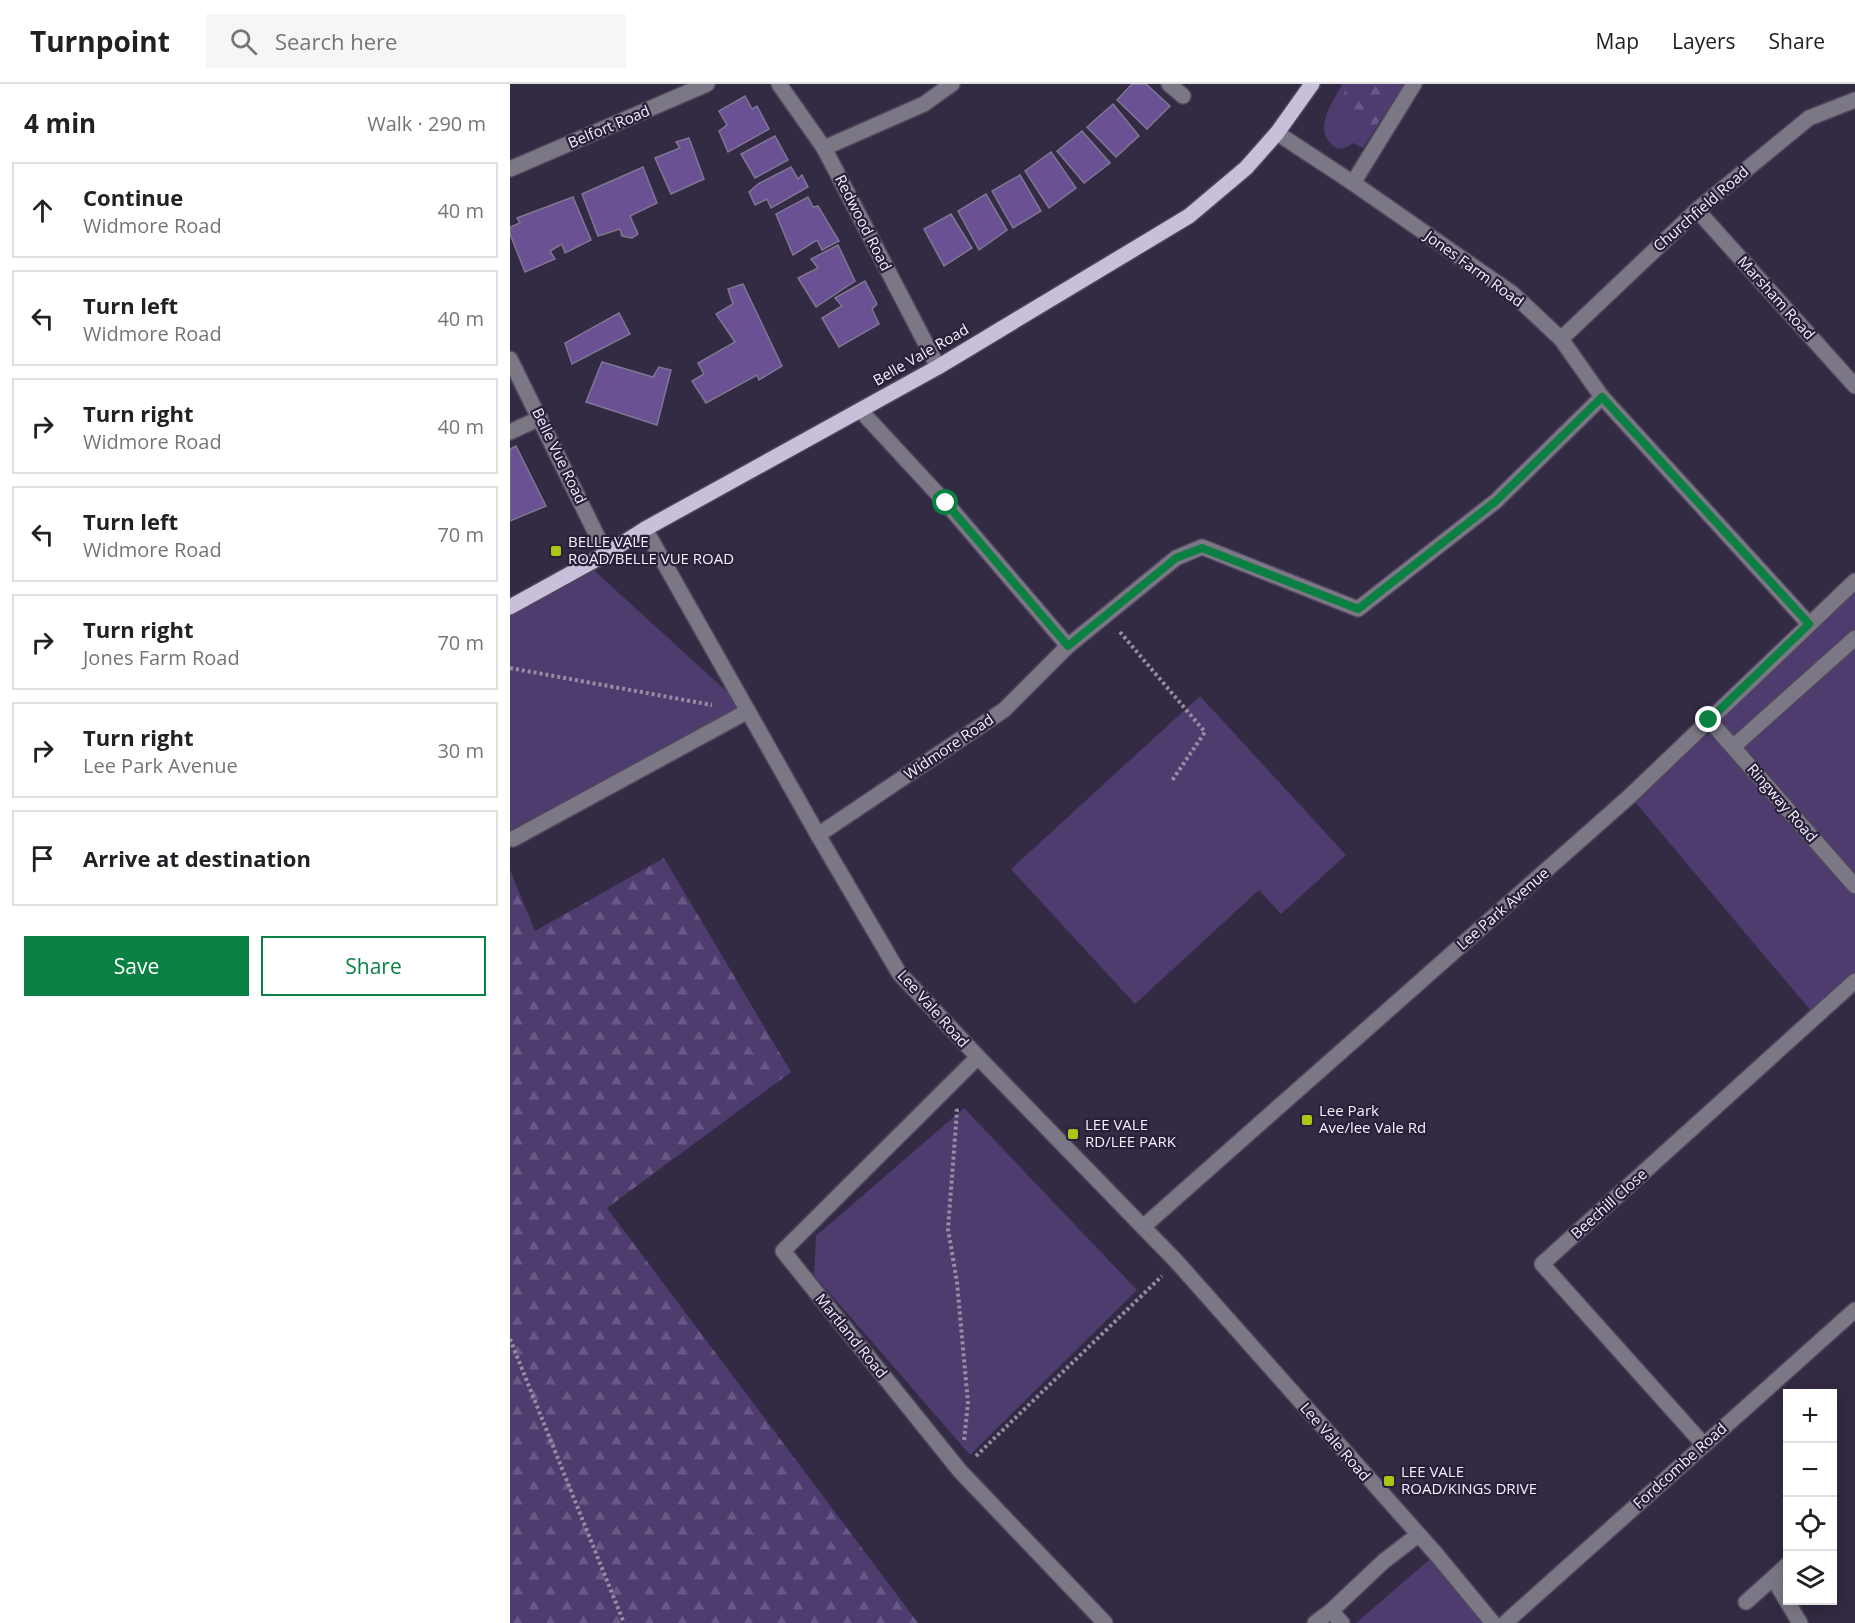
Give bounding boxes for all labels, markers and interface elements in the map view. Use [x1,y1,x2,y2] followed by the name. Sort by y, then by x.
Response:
[206,14,626,68] search box
[30,22,170,60] text: Turnpoint
[227,25,260,58] icon: search
[275,26,397,56] text: Search here
[1596,27,1639,55] text: Map
[1672,27,1736,55] text: Layers
[1769,27,1825,55] text: Share
[565,100,653,152] street label: Belfort Road
[24,105,96,141] text: 4 min
[367,110,486,137] text: Walk · 290 m
[1648,161,1752,255] street label: Churchfield Road
[831,171,897,274] street label: Redwood Road
[83,182,183,212] text: Continue
[26,194,59,227] icon: ahead
[437,197,484,224] text: 40 m
[83,212,222,239] text: Widmore Road
[1420,224,1528,311] street label: Jones Farm Road
[1734,251,1820,343] street label: Marsham Road
[83,290,178,320] text: Turn left
[26,302,59,335] icon: left
[437,305,484,332] text: 40 m
[869,319,972,390] street label: Belle Vale Road
[83,320,222,347] text: Widmore Road
[83,398,194,428] text: Turn right
[528,404,592,507] street label: Belle Vue Road
[26,410,59,443] icon: right
[437,413,484,440] text: 40 m
[83,428,222,455] text: Widmore Road
[932,489,958,515] route start
[83,506,178,536] text: Turn left
[26,518,59,551] icon: left
[437,521,484,548] text: 70 m
[568,531,734,568] place label: BELLE VALE ROAD/BELLE VUE ROAD
[83,536,222,563] text: Widmore Road
[549,544,563,558] marker: BELLE VALE ROAD/BELLE VUE ROAD
[83,614,194,644] text: Turn right
[26,626,59,659] icon: right
[437,629,484,656] text: 70 m
[83,644,240,671] text: Jones Farm Road
[1695,706,1721,732] route end
[900,709,997,784] street label: Widmore Road
[83,722,194,752] text: Turn right
[26,734,59,767] icon: right
[437,737,484,764] text: 30 m
[83,752,238,779] text: Lee Park Avenue
[1743,759,1822,846] street label: Ringway Road
[26,842,59,875] icon: arrive
[83,843,311,873] text: Arrive at destination
[1452,863,1553,954] street label: Lee Park Avenue
[24,936,249,996] button: Save
[261,936,486,996] button: Share
[894,965,974,1051] street label: Lee Vale Road
[1319,1100,1426,1137] place label: Lee Park Ave/lee Vale Rd
[1300,1113,1314,1127] marker: Lee Park Ave/lee Vale Rd
[1085,1114,1177,1151] place label: LEE VALE RD/LEE PARK
[1066,1127,1080,1141] marker: LEE VALE RD/LEE PARK
[1566,1164,1651,1243] street label: Beechill Close
[811,1289,892,1382] street label: Martland Road
[1783,1389,1837,1605] map controls
[1783,1389,1837,1443] button: +
[1296,1398,1375,1485] street label: Lee Vale Road
[1628,1418,1730,1513] street label: Fordcombe Road
[1783,1443,1837,1497] button: −
[1401,1461,1537,1498] place label: LEE VALE ROAD/KINGS DRIVE
[1382,1474,1396,1488] marker: LEE VALE ROAD/KINGS DRIVE
[1783,1497,1837,1551] button: locate
[1783,1551,1837,1605] button: layers

